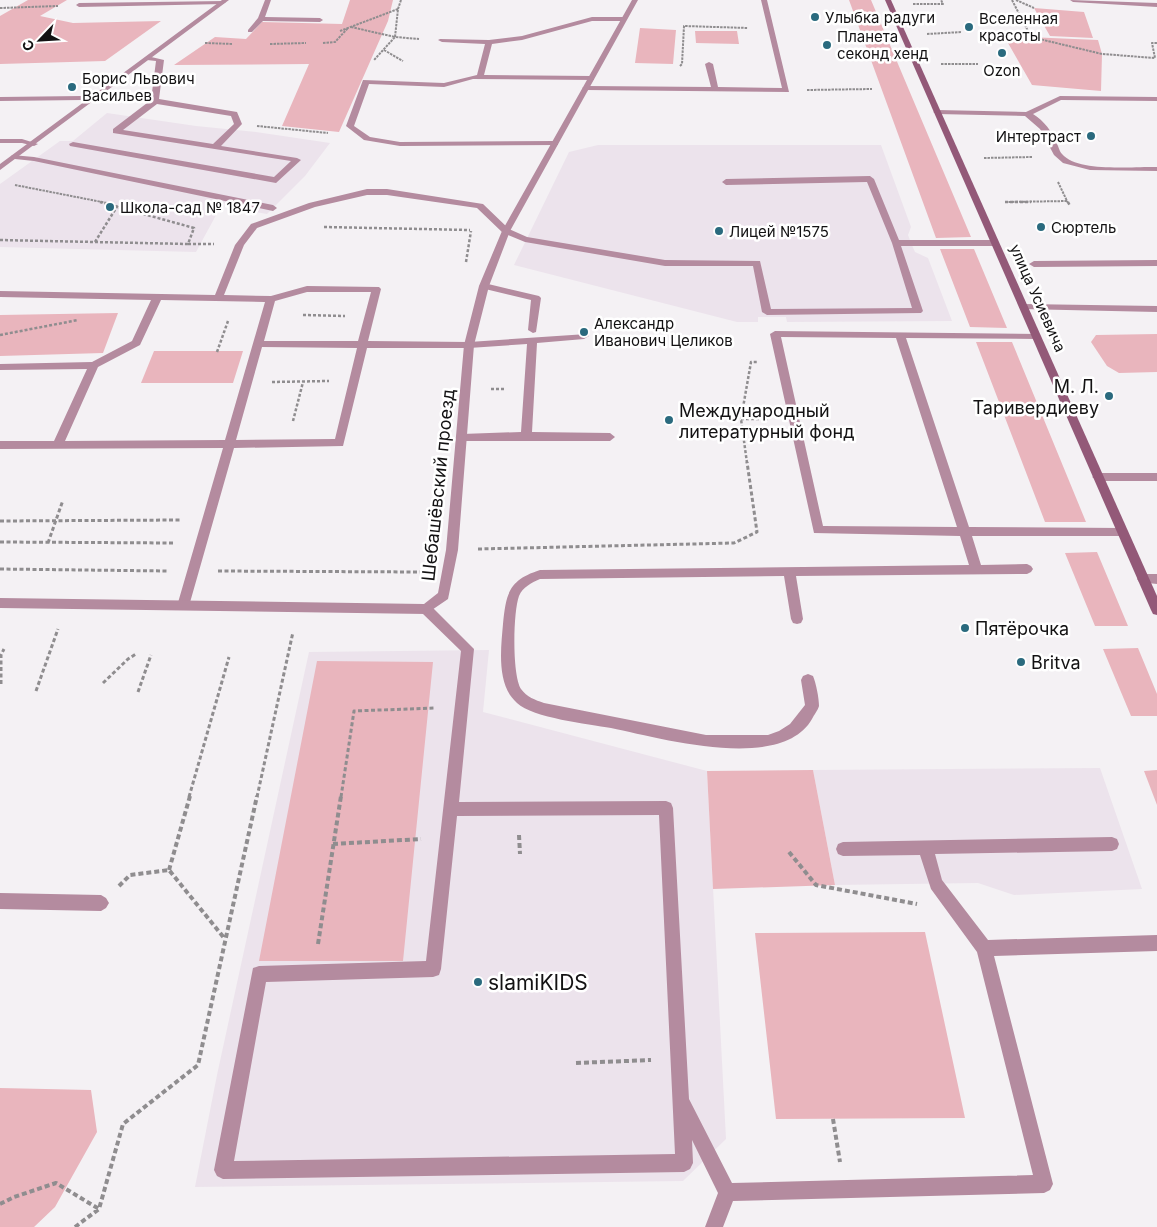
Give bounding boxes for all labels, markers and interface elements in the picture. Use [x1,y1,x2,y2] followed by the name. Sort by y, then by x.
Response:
[825,8,935,27] place label: Улыбка радуги
[979,9,1058,45] place label: Вселенная красоты
[809,11,821,23] marker: Улыбка радуги
[15,15,65,65] north arrow
[963,21,975,33] marker: Вселенная красоты
[837,27,929,63] place label: Планета секонд хенд
[18,37,38,54] text: С
[821,39,833,51] marker: Планета секонд хенд
[996,47,1008,59] marker: Ozon
[983,61,1021,80] place label: Ozon
[82,69,195,105] place label: Борис Львович Васильев
[66,81,78,93] marker: Борис Львович Васильев
[996,127,1081,146] place label: Интертраст
[1085,130,1097,142] marker: Интертраст
[120,198,260,217] place label: Школа-сад № 1847
[104,201,116,213] marker: Школа-сад № 1847
[1051,218,1116,237] place label: Сюртель
[1035,221,1047,233] marker: Сюртель
[729,222,829,241] place label: Лицей №1575
[713,225,725,237] marker: Лицей №1575
[1006,241,1070,355] street label: улица Усиевича
[594,314,733,350] place label: Александр Иванович Целиков
[578,326,590,338] marker: Александр Иванович Целиков
[973,376,1099,418] place label: М. Л. Таривердиеву
[417,388,459,582] street label: Шебашёвский проезд
[1103,390,1115,402] marker: М. Л. Таривердиеву
[679,400,854,442] place label: Международный литературный фонд
[663,414,675,426] marker: Международный литературный фонд
[975,618,1069,639] place label: Пятёрочка
[959,622,971,634] marker: Пятёрочка
[1031,652,1081,673] place label: Britva
[1015,656,1027,668] marker: Britva
[488,970,588,995] place label: slamiKIDS
[472,976,484,988] marker: slamiKIDS

